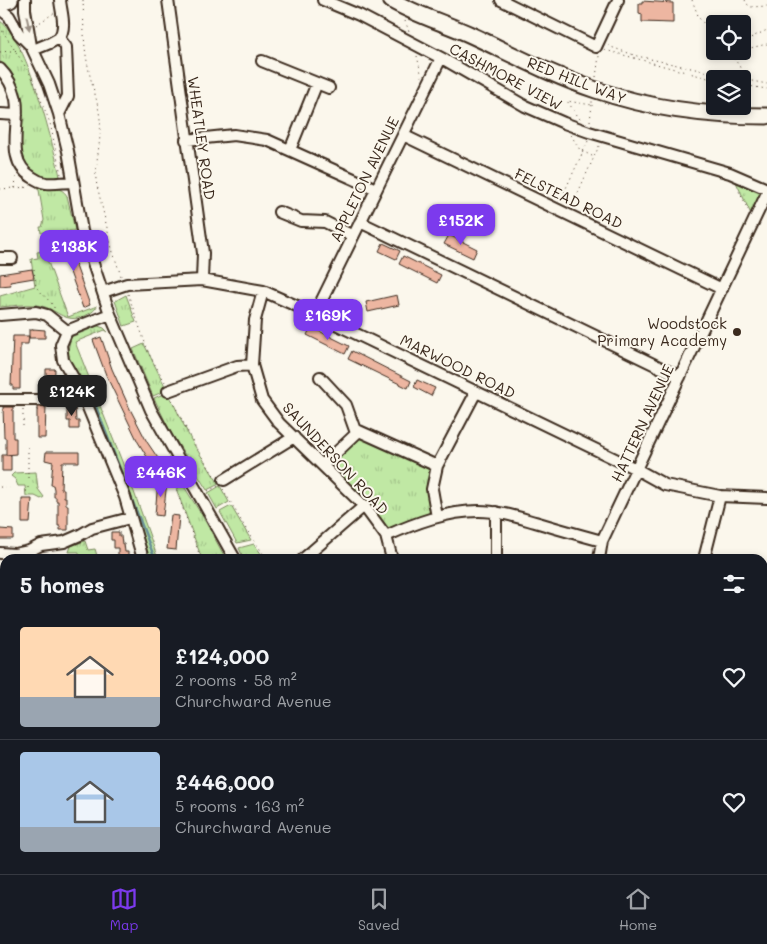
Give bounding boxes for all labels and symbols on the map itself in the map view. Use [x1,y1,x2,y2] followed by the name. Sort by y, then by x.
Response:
[24,16,32,32] one-way arrow
[446,38,566,114] street label: CASHMORE VIEW
[525,52,629,108] street label: RED HILL WAY
[183,75,221,201] street label: WHEATLEY ROAD
[325,113,403,245] street label: APPLETON AVENUE
[512,163,626,233] street label: FELSTEAD ROAD
[426,204,496,246] pin: £152K
[39,230,109,272] pin: £138K
[293,298,363,341] pin: £169K
[597,313,727,350] place label: Woodstock Primary Academy
[731,326,743,338] marker: Woodstock Primary Academy
[397,329,519,403] street label: MARWOOD ROAD
[606,360,678,485] street label: HATTERN AVENUE
[37,374,107,417] pin: £124K
[279,397,393,519] street label: SAUNDERSON ROAD
[126,456,196,498] pin: £446K

